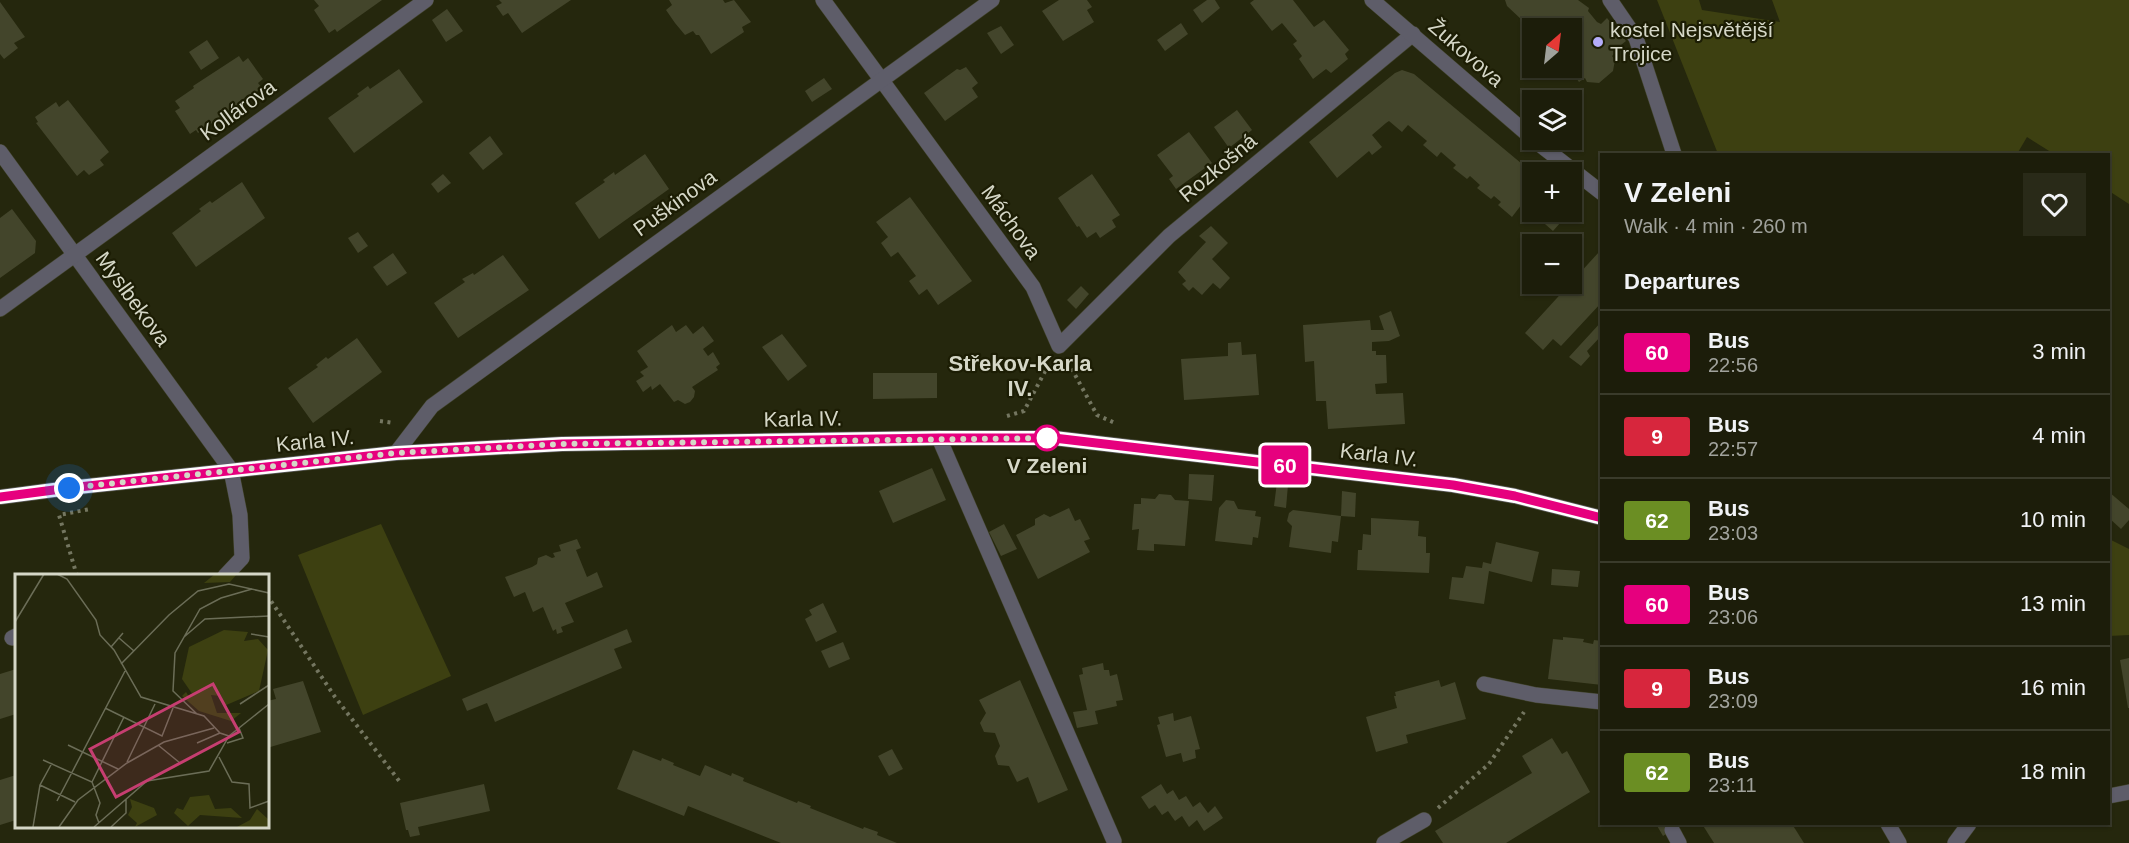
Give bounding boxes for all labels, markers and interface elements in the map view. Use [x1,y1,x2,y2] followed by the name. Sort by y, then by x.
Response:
[1424,14,1508,91] street label: Žukovova
[1522,18,1582,78] north arrow
[1522,18,1582,294] map controls
[1610,18,1774,65] place label: kostel Nejsvětější Trojice
[1591,35,1605,49] marker: kostel Nejsvětější Trojice
[196,74,280,145] street label: Kollárova
[1522,90,1582,150] button: layers
[1175,129,1261,206] street label: Rozkošná
[1522,162,1582,222] button: +
[629,165,721,240] street label: Puškinova
[2023,173,2086,236] button: heart
[1624,177,1731,208] text: V Zeleni
[977,180,1046,263] street label: Máchova
[1624,215,1808,237] text: Walk · 4 min · 260 m
[1522,234,1582,294] button: −
[92,247,175,351] street label: Myslbekova
[1624,269,1740,294] text: Departures
[1708,328,1750,353] text: Bus
[2032,339,2086,364] text: 3 min
[1645,341,1669,364] text: 60
[948,351,1092,401] district label: Střekov-Karla IV.
[1708,354,1758,376] text: 22:56
[763,406,842,431] street label: Karla IV.
[1708,412,1750,437] text: Bus
[2032,423,2086,448] text: 4 min
[275,425,355,456] street label: Karla IV.
[1034,425,1060,451] marker: V Zeleni
[1651,425,1663,448] text: 9
[1339,438,1419,471] street label: Karla IV.
[1708,438,1758,460] text: 22:57
[1258,446,1312,484] line badge: 60
[1007,454,1087,477] place label: V Zeleni
[1273,454,1297,477] text: 60
[54,473,84,503] your location
[1708,496,1750,521] text: Bus
[2020,507,2086,532] text: 10 min
[1645,509,1669,532] text: 62
[1708,522,1758,544] text: 23:03
[15,574,268,828] inset map
[1708,580,1750,605] text: Bus
[2020,591,2086,616] text: 13 min
[1645,593,1669,616] text: 60
[1708,606,1758,628] text: 23:06
[1708,664,1750,689] text: Bus
[2020,675,2086,700] text: 16 min
[1651,677,1663,700] text: 9
[1708,690,1758,712] text: 23:09
[1708,748,1750,773] text: Bus
[2020,759,2086,784] text: 18 min
[1645,761,1669,784] text: 62
[1708,774,1757,796] text: 23:11

